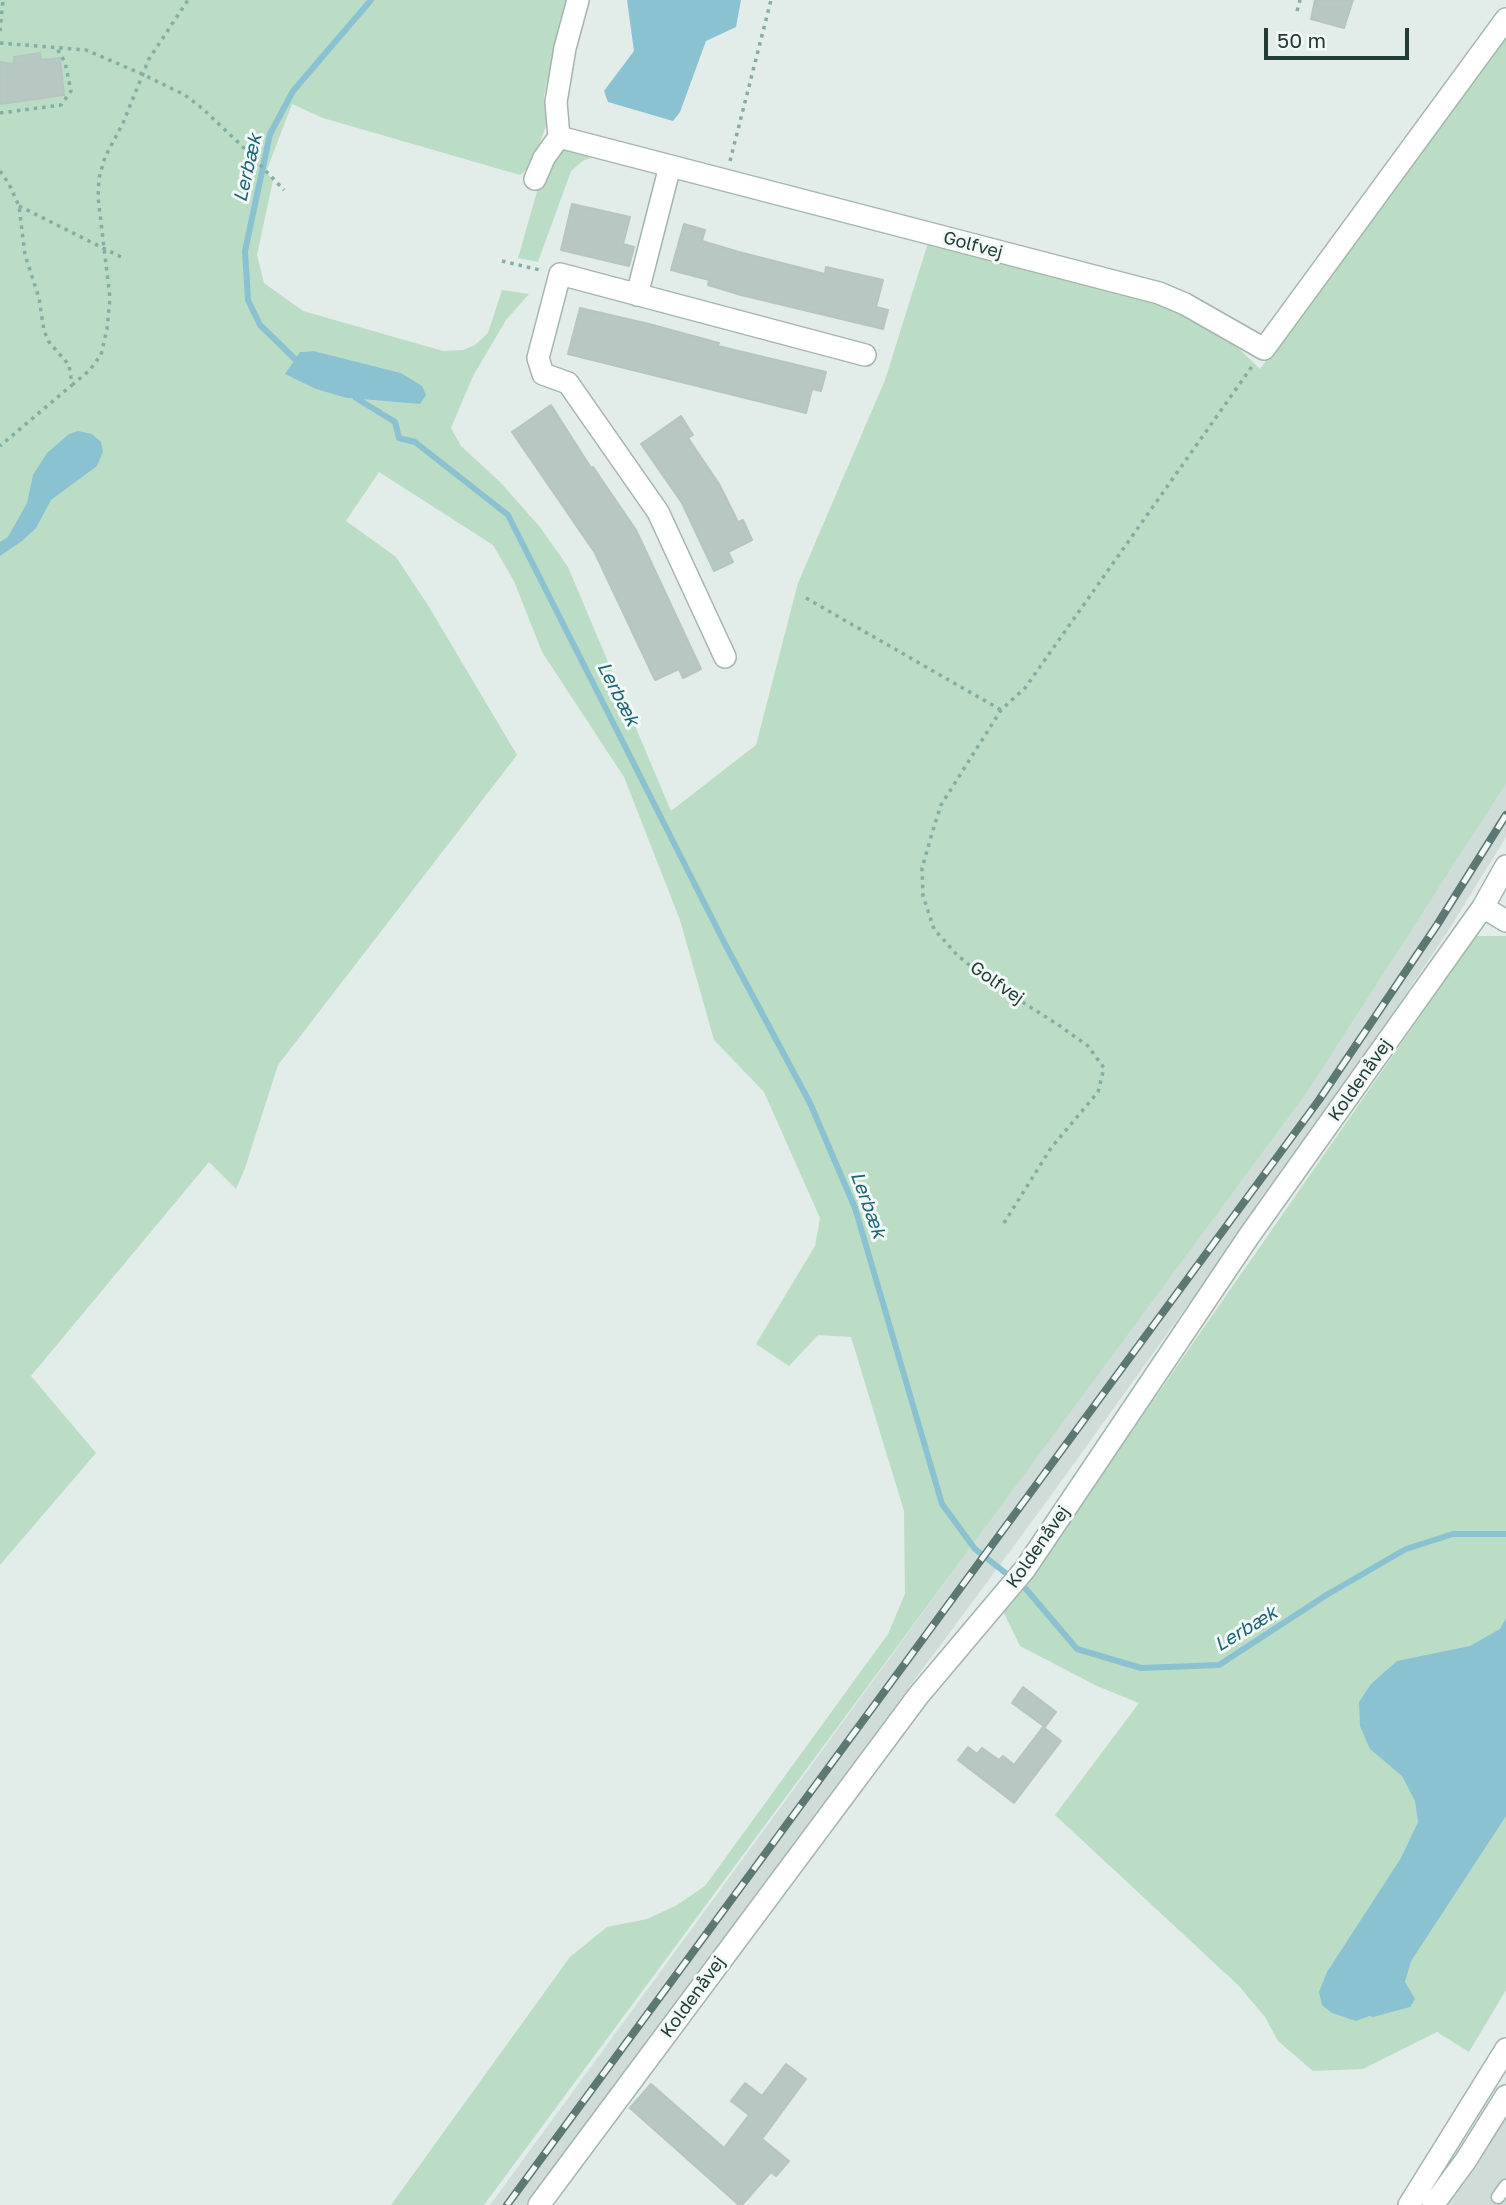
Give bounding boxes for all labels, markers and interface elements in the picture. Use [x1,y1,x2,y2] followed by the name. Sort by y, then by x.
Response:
[1268,14,1413,58] scale bar
[1277,27,1326,53] text: 50 m
[229,132,267,204] water label: Lerbæk
[941,227,1005,263] street label: Golfvej
[592,658,644,730] water label: Lerbæk
[966,957,1028,1009] street label: Golfvej
[1324,1035,1396,1125] street label: Koldenåvej
[845,1169,891,1241] water label: Lerbæk
[1002,1502,1074,1592] street label: Koldenåvej
[1210,1601,1282,1657] water label: Lerbæk
[656,1952,730,2042] street label: Koldenåvej

